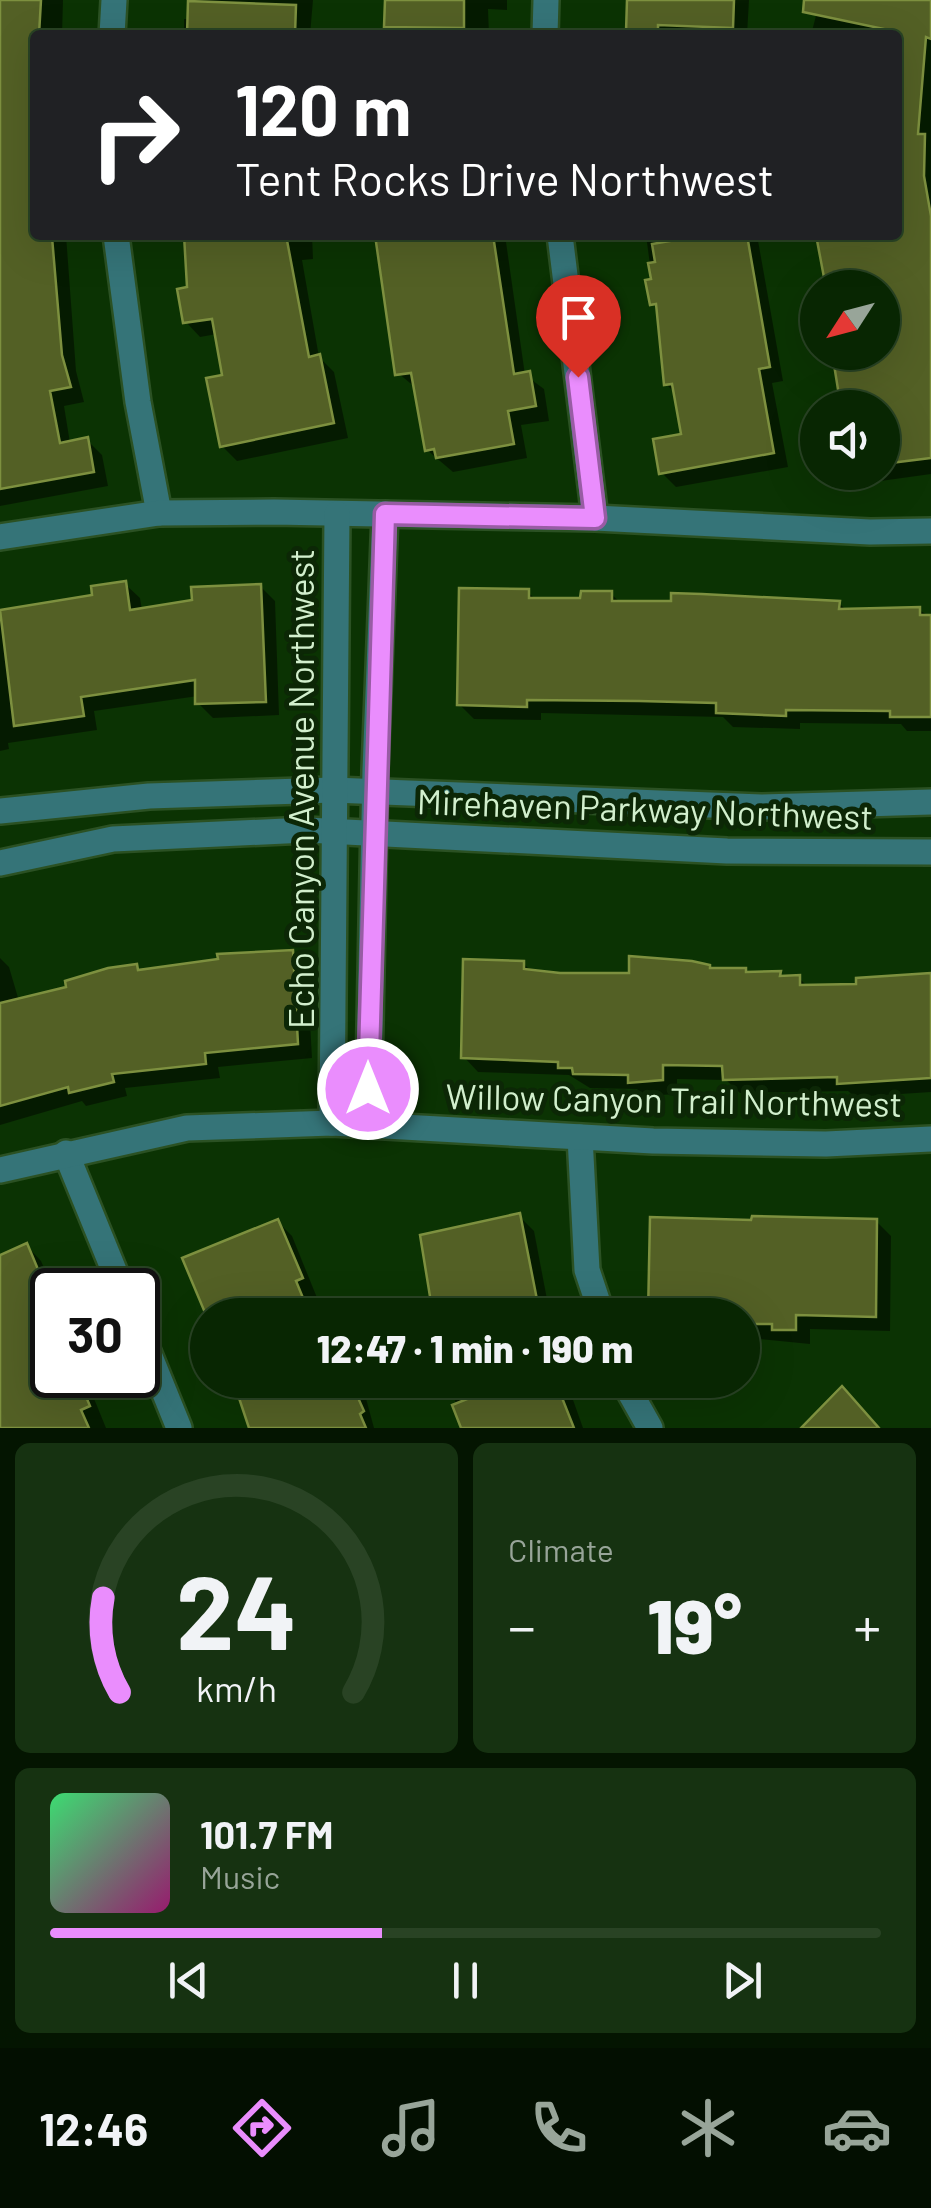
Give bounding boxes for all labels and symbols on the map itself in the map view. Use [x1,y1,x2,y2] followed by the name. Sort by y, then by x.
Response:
[800,270,900,370] north arrow
[536,275,621,378] pin
[279,549,321,1029] street label: Echo Canyon Avenue Northwest
[416,779,874,837] street label: Mirehaven Parkway Northwest
[316,1037,420,1141] position arrow
[445,1074,903,1124] street label: Willow Canyon Trail Northwest
[30,1268,160,1398] speed limit sign: 30

